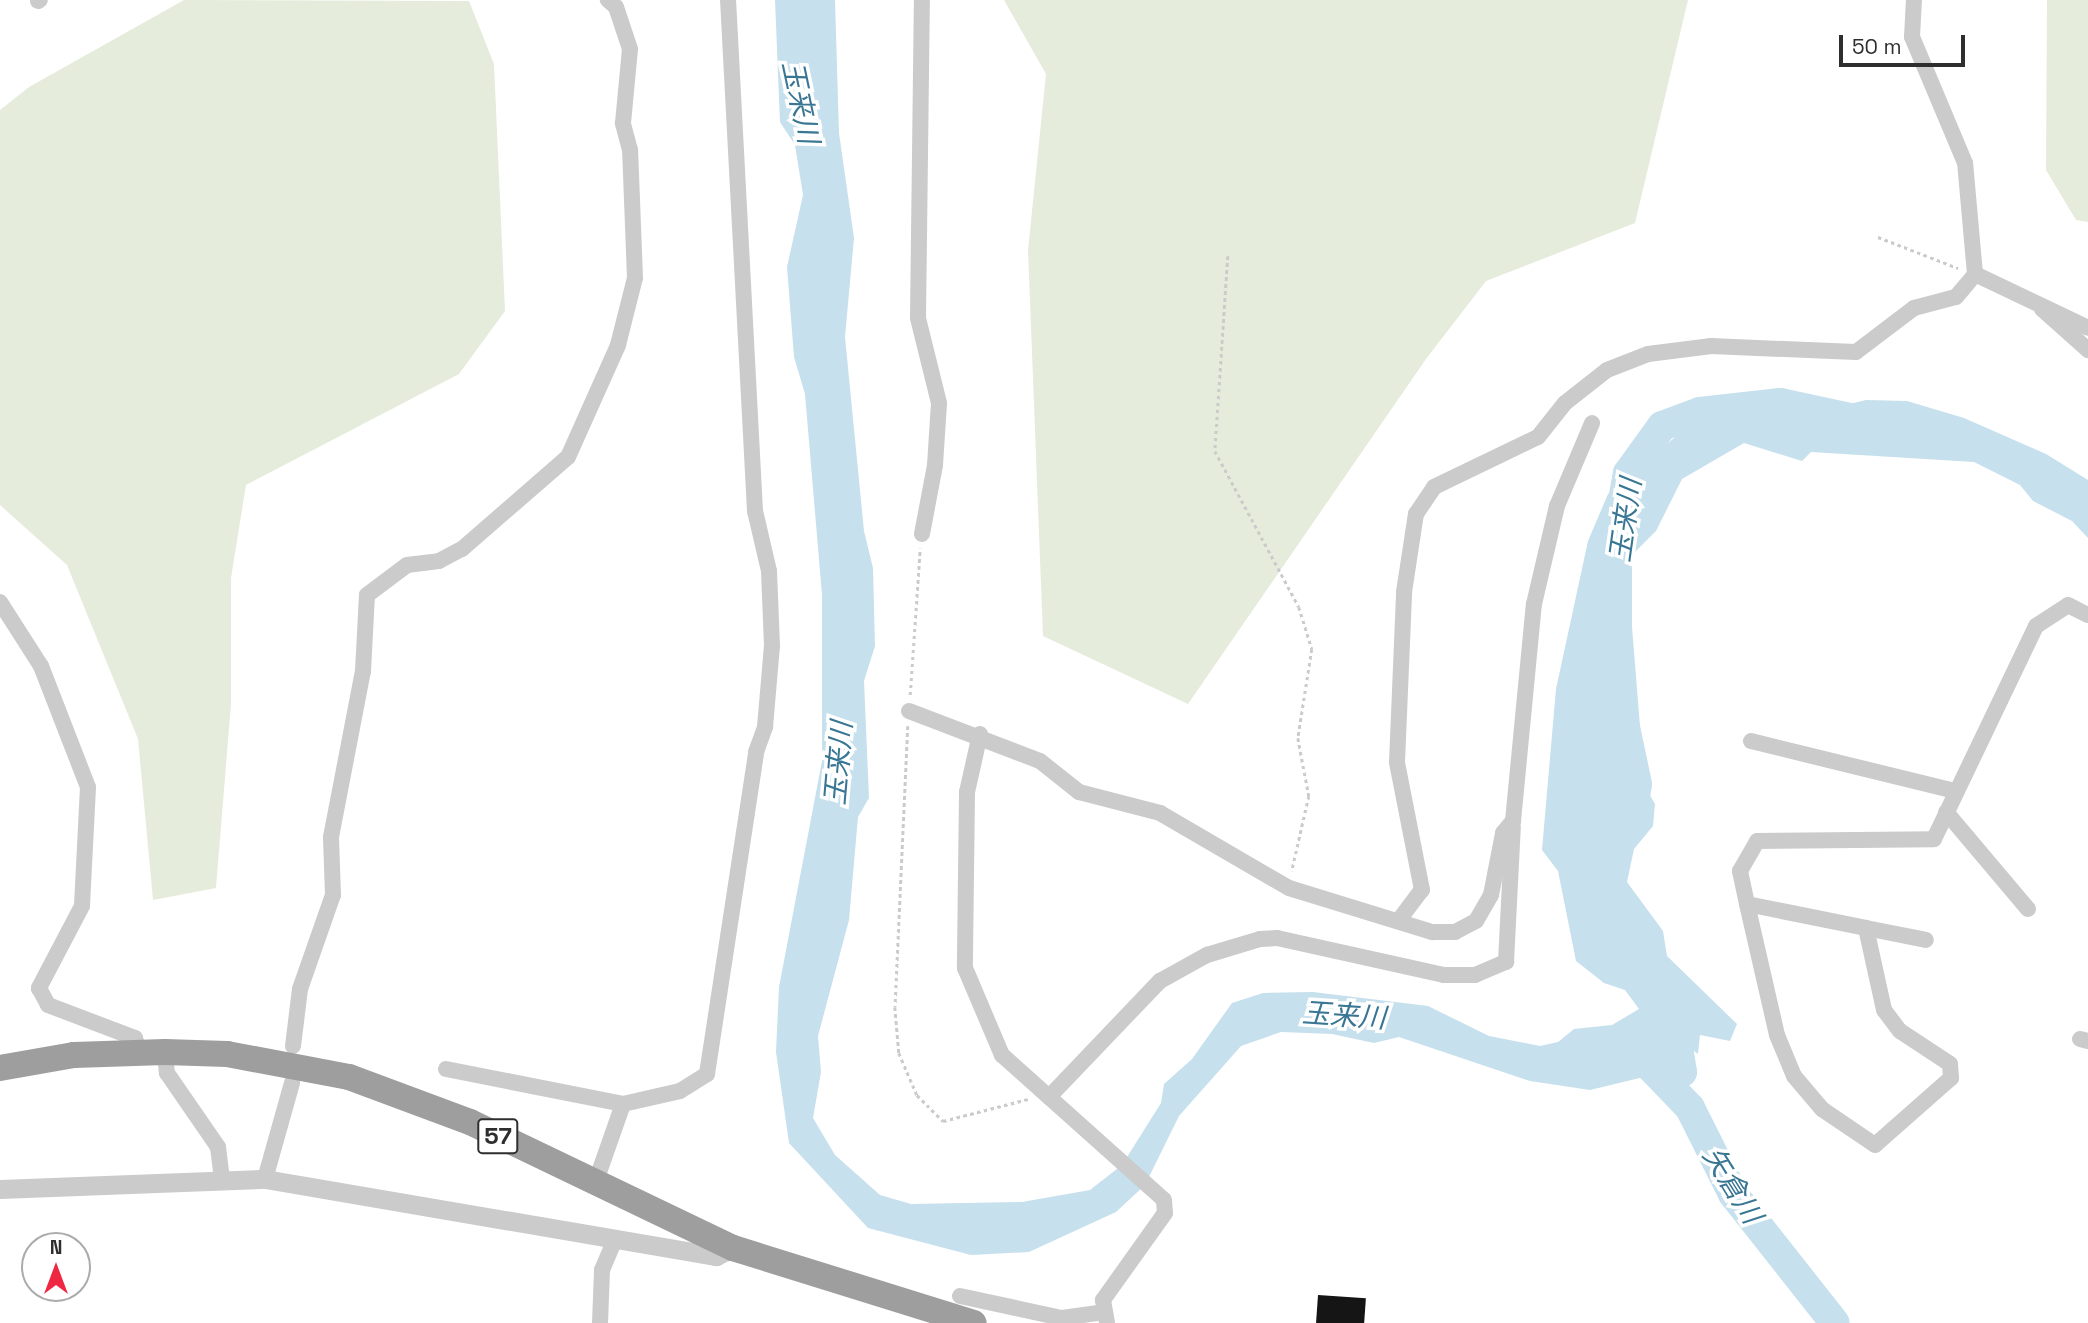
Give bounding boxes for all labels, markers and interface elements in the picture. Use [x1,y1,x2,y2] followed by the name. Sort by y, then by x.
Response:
[1843,21,1969,65] scale bar
[1852,33,1902,60] text: 50 m
[776,57,826,147] water label: 玉来川
[1603,476,1647,564] water label: 玉来川
[818,720,858,806] water label: 玉来川
[1301,995,1387,1035] water label: 玉来川
[477,1116,519,1156] road number: 57
[1696,1140,1770,1230] water label: 矢倉川
[21,1232,91,1302] north arrow
[50,1235,62,1260] text: N

